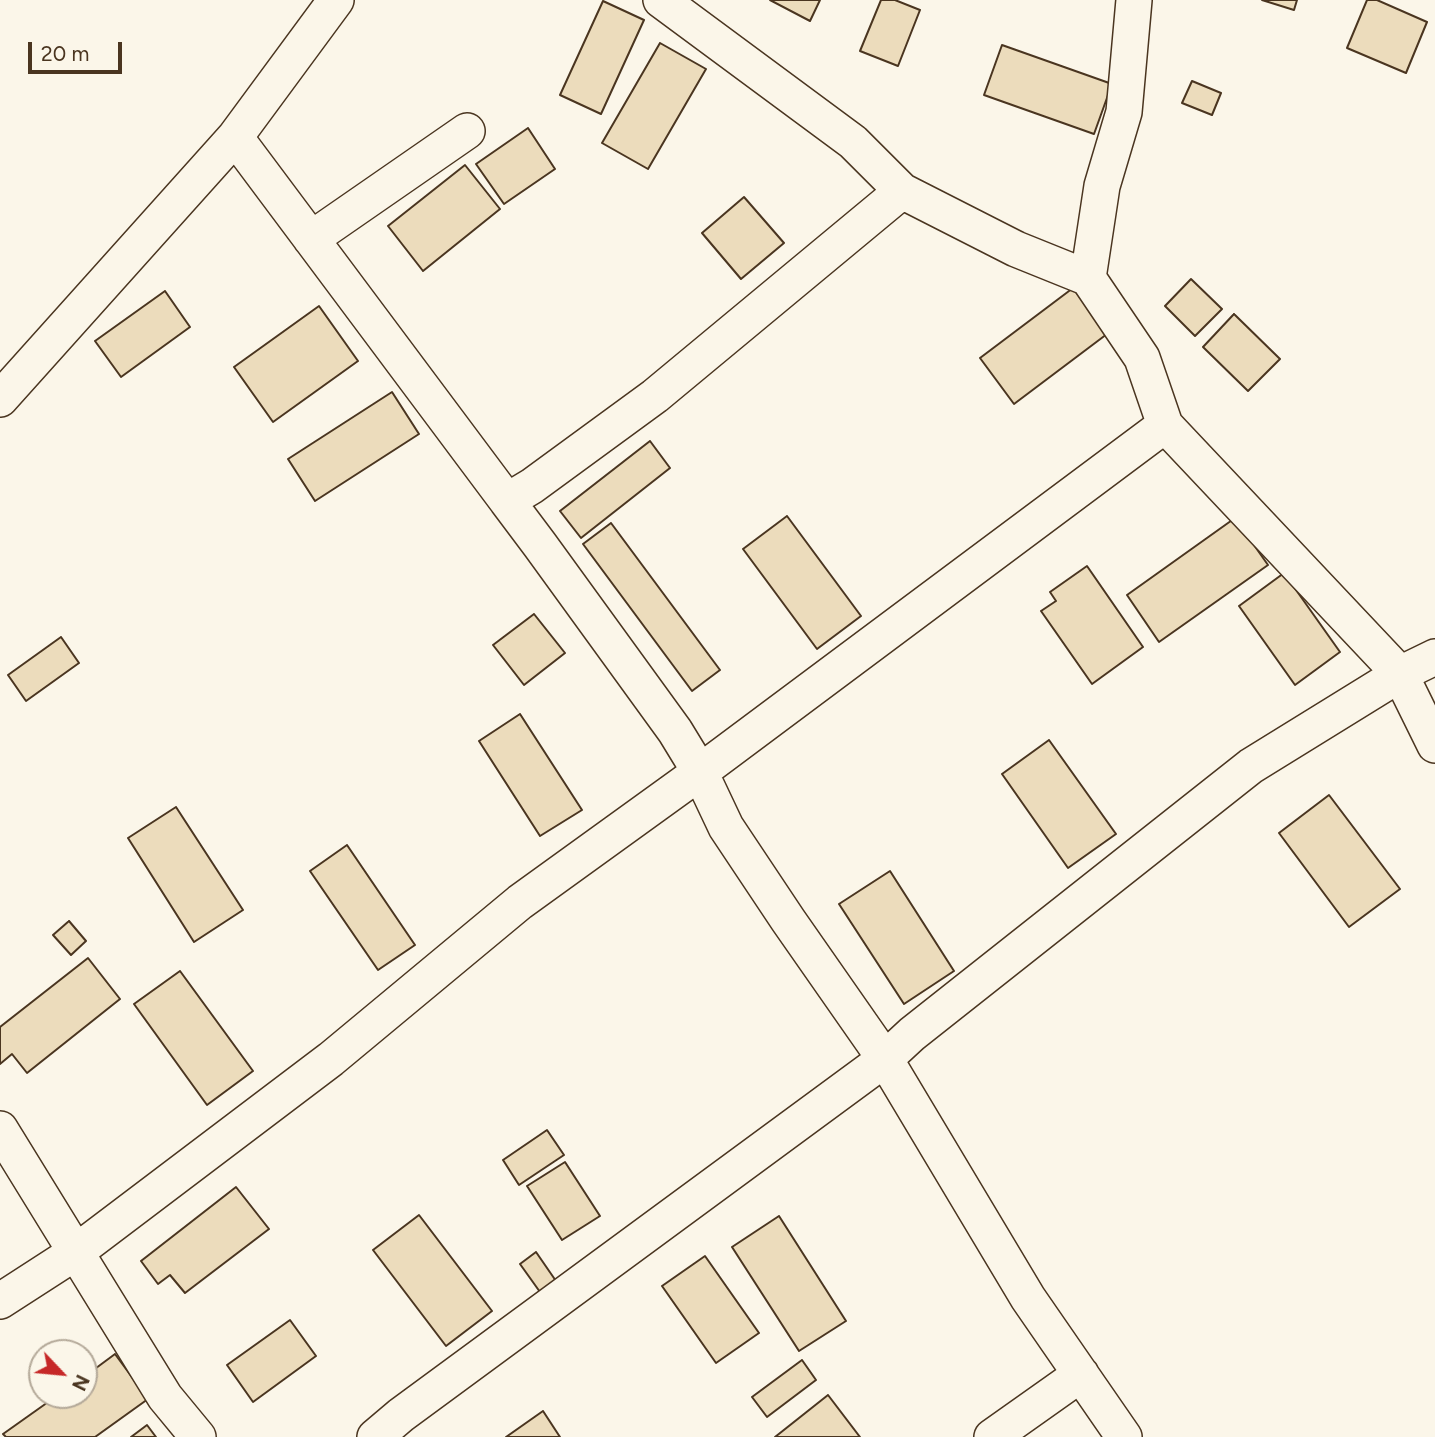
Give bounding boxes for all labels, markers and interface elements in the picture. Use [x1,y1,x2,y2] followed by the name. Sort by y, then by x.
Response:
[32,28,126,72] scale bar
[41,41,89,66] text: 20 m
[28,1339,98,1409] north arrow
[67,1371,94,1394] text: N

